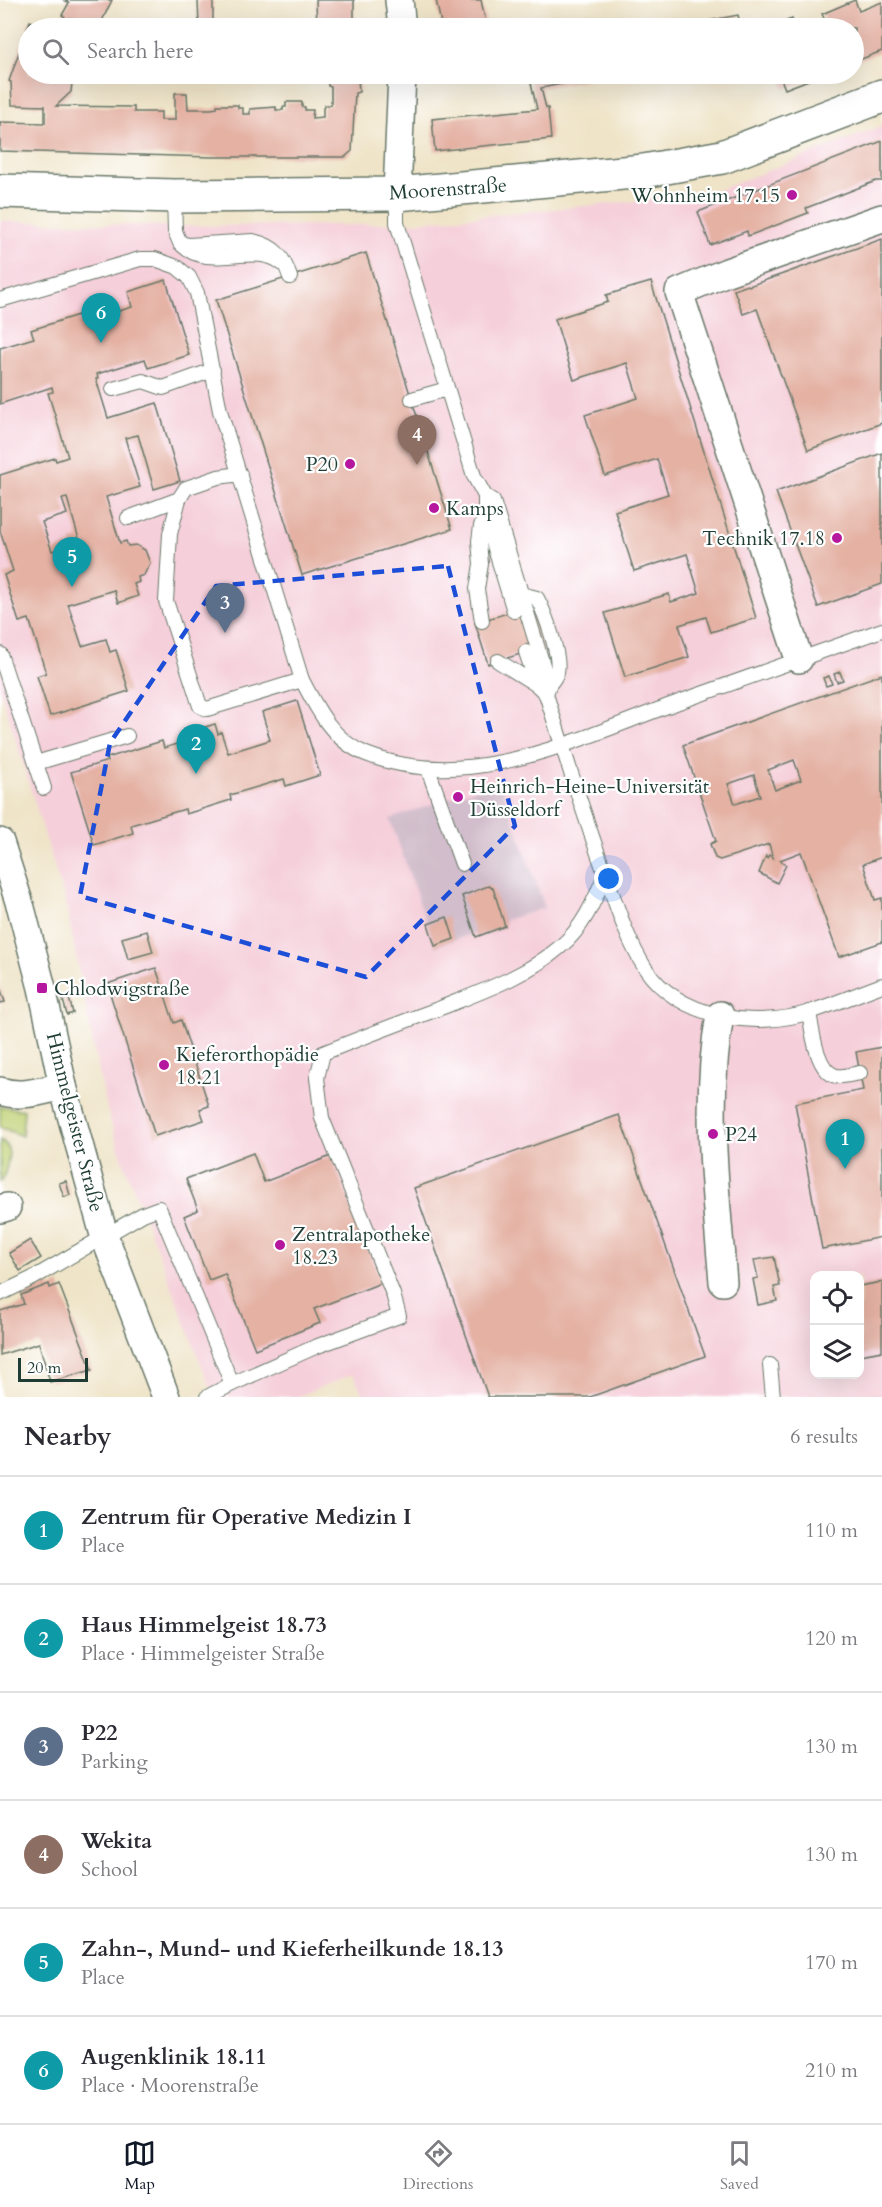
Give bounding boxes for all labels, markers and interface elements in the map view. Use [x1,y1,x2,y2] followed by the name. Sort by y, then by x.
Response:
[18,18,864,84] search box
[39,35,72,68] icon: search
[87,36,194,66] text: Search here
[388,171,508,207] street label: Moorenstraße
[630,182,780,209] place label: Wohnheim 17.15
[785,188,799,202] marker: Wohnheim 17.15
[82,294,120,343] pin: 6
[398,416,436,465] pin: 4
[306,451,338,478] place label: P20
[343,457,357,471] marker: P20
[446,495,504,522] place label: Kamps
[427,501,441,515] marker: Kamps
[702,525,825,552] place label: Technik 17.18
[830,531,844,545] marker: Technik 17.18
[52,538,92,587] pin: 5
[206,584,244,633] pin: 3
[176,724,216,774] pin: 2
[470,773,710,823] place label: Heinrich-Heine-Universität Düsseldorf
[451,790,465,804] marker: Heinrich-Heine-Universität Düsseldorf
[594,864,623,893] your location
[54,975,190,1002] place label: Chlodwigstraße
[35,981,49,995] marker: Chlodwigstraße
[40,1029,110,1215] street label: Himmelgeister Straße
[176,1041,319,1091] place label: Kieferorthopädie 18.21
[157,1058,171,1072] marker: Kieferorthopädie 18.21
[826,1120,864,1169] pin: 1
[725,1121,757,1148] place label: P24
[706,1127,720,1141] marker: P24
[292,1221,430,1271] place label: Zentralapotheke 18.23
[273,1238,287,1252] marker: Zentralapotheke 18.23
[810,1271,864,1379] map controls
[810,1271,864,1325] button: locate
[810,1325,864,1379] button: layers
[18,1355,88,1382] scale bar
[27,1357,61,1379] text: 20 m
[24,1419,112,1454] text: Nearby
[790,1423,858,1450] text: 6 results
[81,1502,411,1532] text: Zentrum für Operative Medizin I
[38,1517,49,1544] text: 1
[805,1517,858,1544] text: 110 m
[81,1532,125,1559] text: Place
[81,1610,327,1640] text: Haus Himmelgeist 18.73
[38,1625,49,1652] text: 2
[805,1625,858,1652] text: 120 m
[81,1640,325,1667] text: Place · Himmelgeister Straße
[81,1718,118,1748] text: P22
[38,1733,49,1760] text: 3
[805,1733,858,1760] text: 130 m
[81,1748,148,1775] text: Parking
[81,1826,152,1856] text: Wekita
[38,1841,49,1868] text: 4
[805,1841,858,1868] text: 130 m
[81,1856,138,1883] text: School
[81,1934,503,1964] text: Zahn-, Mund- und Kieferheilkunde 18.13
[38,1949,49,1976] text: 5
[805,1949,858,1976] text: 170 m
[81,1964,125,1991] text: Place
[81,2042,267,2072] text: Augenklinik 18.11
[38,2057,49,2084] text: 6
[805,2057,858,2084] text: 210 m
[81,2072,259,2099] text: Place · Moorenstraße
[123,2137,156,2195] tab: Map
[403,2137,473,2195] tab: Directions
[720,2137,759,2195] tab: Saved

